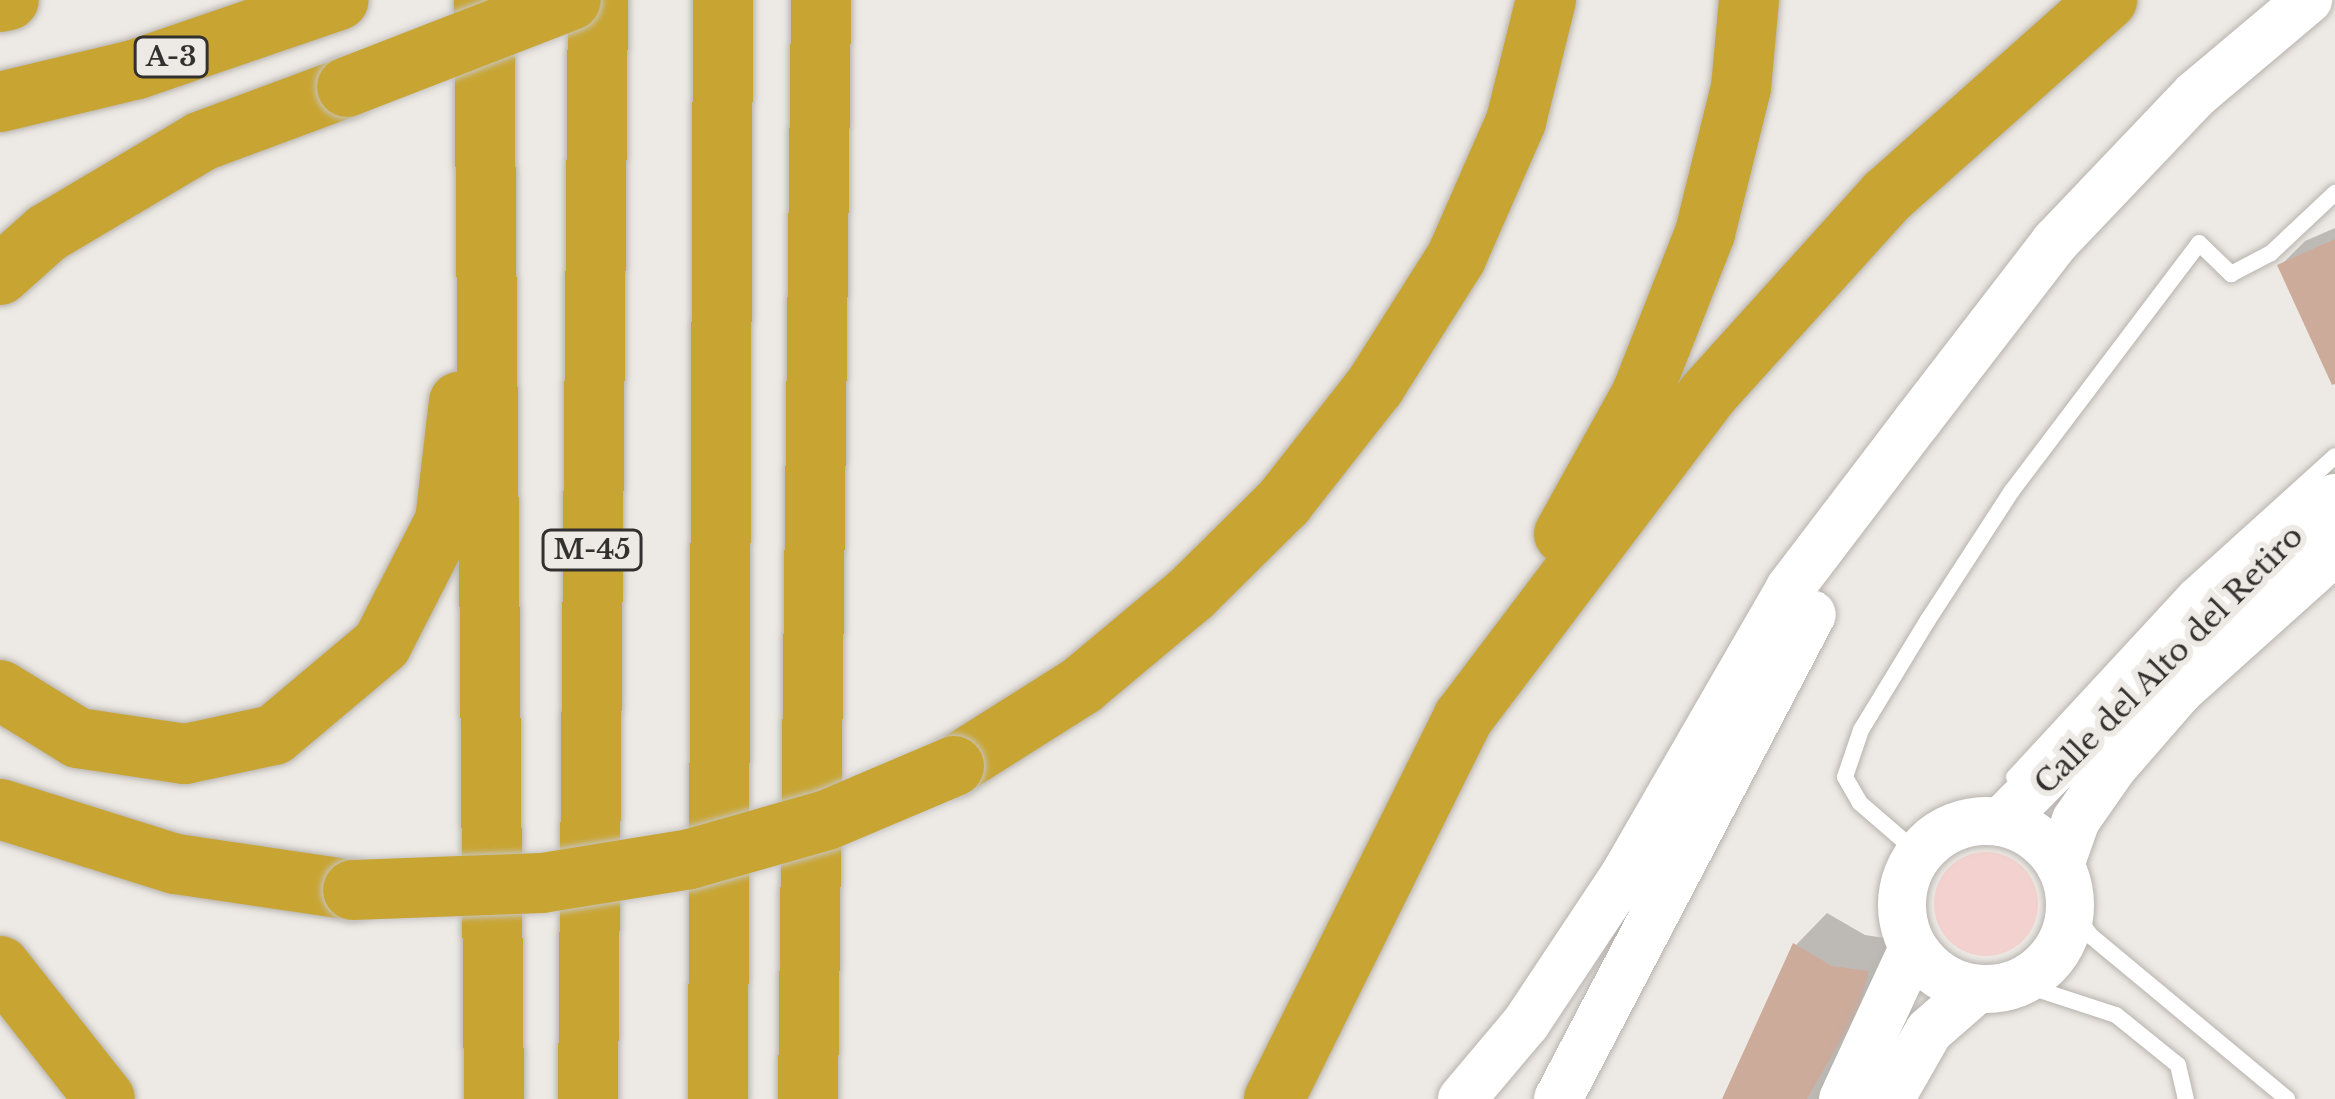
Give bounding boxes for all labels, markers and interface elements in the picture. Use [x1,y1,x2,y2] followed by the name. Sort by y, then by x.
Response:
[132,36,210,78] road number: A-3
[2027,518,2311,802] street label: Calle del Alto del Retiro
[541,529,643,571] road number: M-45

